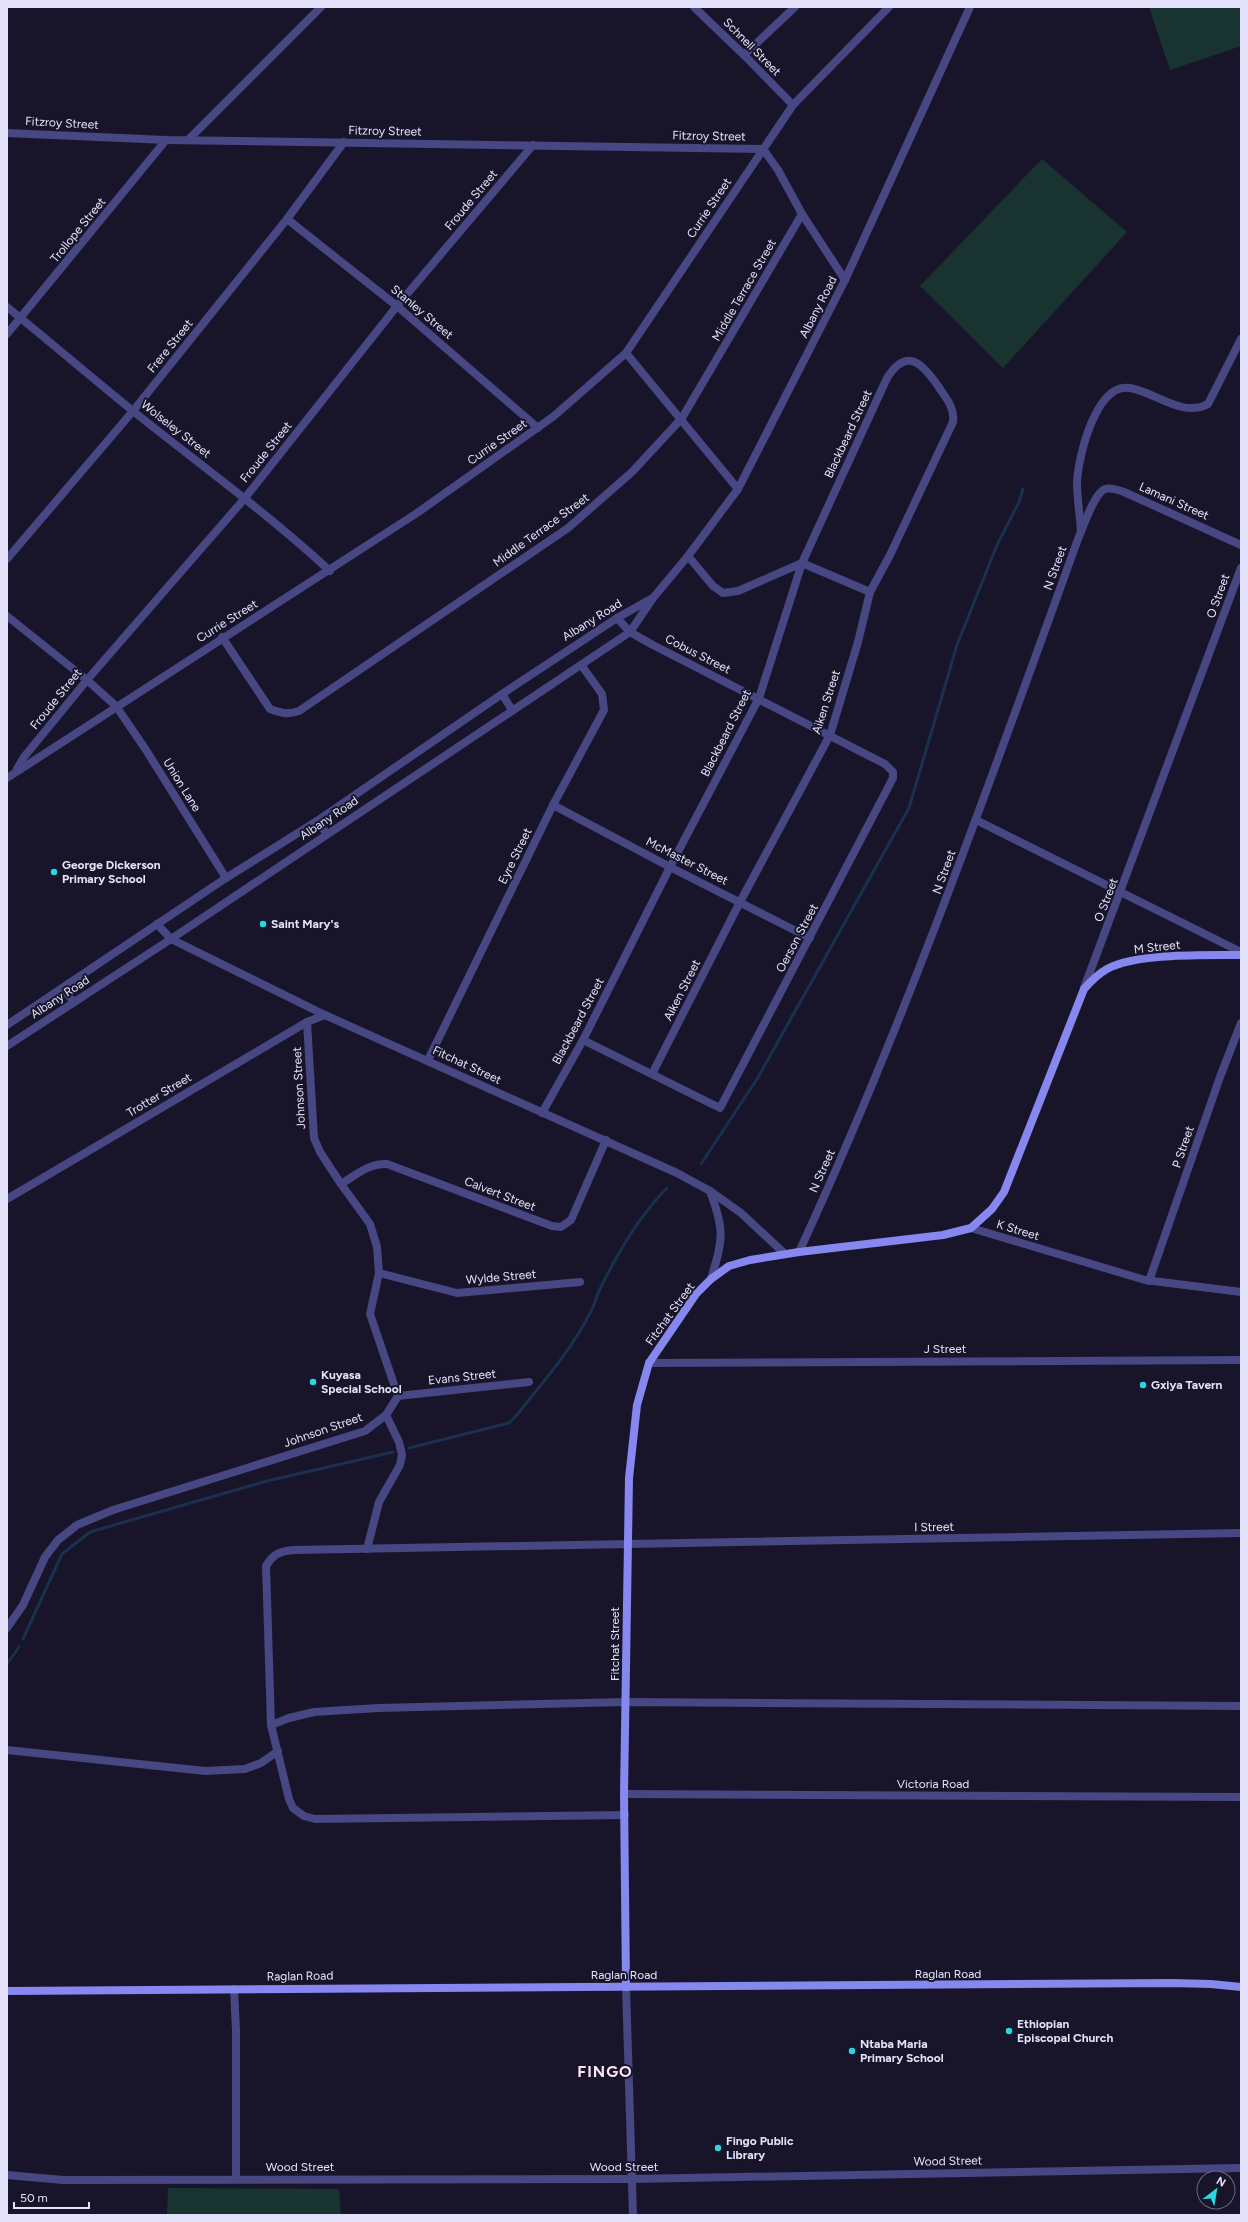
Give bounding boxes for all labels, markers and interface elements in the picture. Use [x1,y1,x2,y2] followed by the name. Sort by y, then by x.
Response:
[720,15,784,79] street label: Schnell Street
[25,114,100,132] street label: Fitzroy Street
[348,123,422,139] street label: Fitzroy Street
[672,128,746,144] street label: Fitzroy Street
[442,167,501,233] street label: Froude Street
[684,175,734,241] street label: Currie Street
[48,194,109,265] street label: Trollope Street
[709,236,779,343] street label: Middle Terrace Street
[796,274,840,340] street label: Albany Road
[388,282,456,342] street label: Stanley Street
[144,316,196,375] street label: Frere Street
[821,387,875,480] street label: Blackbeard Street
[138,397,214,461] street label: Wolseley Street
[465,416,530,468] street label: Currie Street
[237,418,295,485] street label: Froude Street
[1137,479,1211,523] street label: Lamani Street
[490,490,592,570] street label: Middle Terrace Street
[1041,544,1070,592] street label: N Street
[1204,572,1233,620] street label: O Street
[194,596,261,645] street label: Currie Street
[560,596,624,644] street label: Albany Road
[663,632,733,677] street label: Cobus Street
[27,665,85,732] street label: Froude Street
[809,668,843,736] street label: Aiken Street
[698,687,754,779] street label: Blackbeard Street
[160,756,204,815] street label: Union Lane
[297,793,361,843] street label: Albany Road
[495,825,535,886] street label: Eyre Street
[644,834,731,888] street label: McMaster Street
[930,848,959,896] street label: N Street
[62,858,161,886] place label: George Dickerson Primary School
[49,867,59,877] marker: George Dickerson Primary School
[1091,876,1121,924] street label: O Street
[773,901,821,975] street label: Oerson Street
[271,917,339,931] place label: Saint Mary's
[258,919,268,929] marker: Saint Mary's
[1133,938,1181,956] street label: M Street
[661,957,704,1023] street label: Aiken Street
[28,973,92,1021] street label: Albany Road
[549,975,607,1067] street label: Blackbeard Street
[430,1043,504,1087] street label: Fitchat Street
[290,1046,308,1129] street label: Johnson Street
[124,1070,194,1120] street label: Trotter Street
[1169,1124,1197,1170] street label: P Street
[806,1147,838,1195] street label: N Street
[462,1174,538,1214] street label: Calvert Street
[995,1217,1041,1243] street label: K Street
[465,1267,537,1287] street label: Wylde Street
[643,1279,698,1348] street label: Fitchat Street
[924,1342,967,1356] street label: J Street
[427,1366,497,1388] street label: Evans Street
[321,1368,402,1396] place label: Kuyasa Special School
[308,1377,318,1387] marker: Kuyasa Special School
[1151,1378,1223,1392] place label: Gxiya Tavern
[1138,1380,1148,1390] marker: Gxiya Tavern
[282,1410,365,1450] street label: Johnson Street
[914,1520,954,1534] street label: I Street
[608,1606,622,1681] street label: Fitchat Street
[897,1777,969,1791] street label: Victoria Road
[915,1967,981,1981] street label: Raglan Road
[267,1968,333,1984] street label: Raglan Road
[591,1968,657,1982] street label: Raglan Road
[1017,2017,1113,2045] place label: Ethiopian Episcopal Church
[1004,2026,1014,2036] marker: Ethiopian Episcopal Church
[860,2037,944,2065] place label: Ntaba Maria Primary School
[847,2046,857,2056] marker: Ntaba Maria Primary School
[577,2062,633,2081] district label: FINGO
[726,2134,794,2162] place label: Fingo Public Library
[713,2143,723,2153] marker: Fingo Public Library
[914,2153,983,2169] street label: Wood Street
[266,2160,335,2174] street label: Wood Street
[590,2160,659,2174] street label: Wood Street
[1196,2170,1236,2210] north arrow
[1214,2174,1228,2190] text: N
[14,2184,89,2210] scale bar
[20,2191,48,2205] text: 50 m

